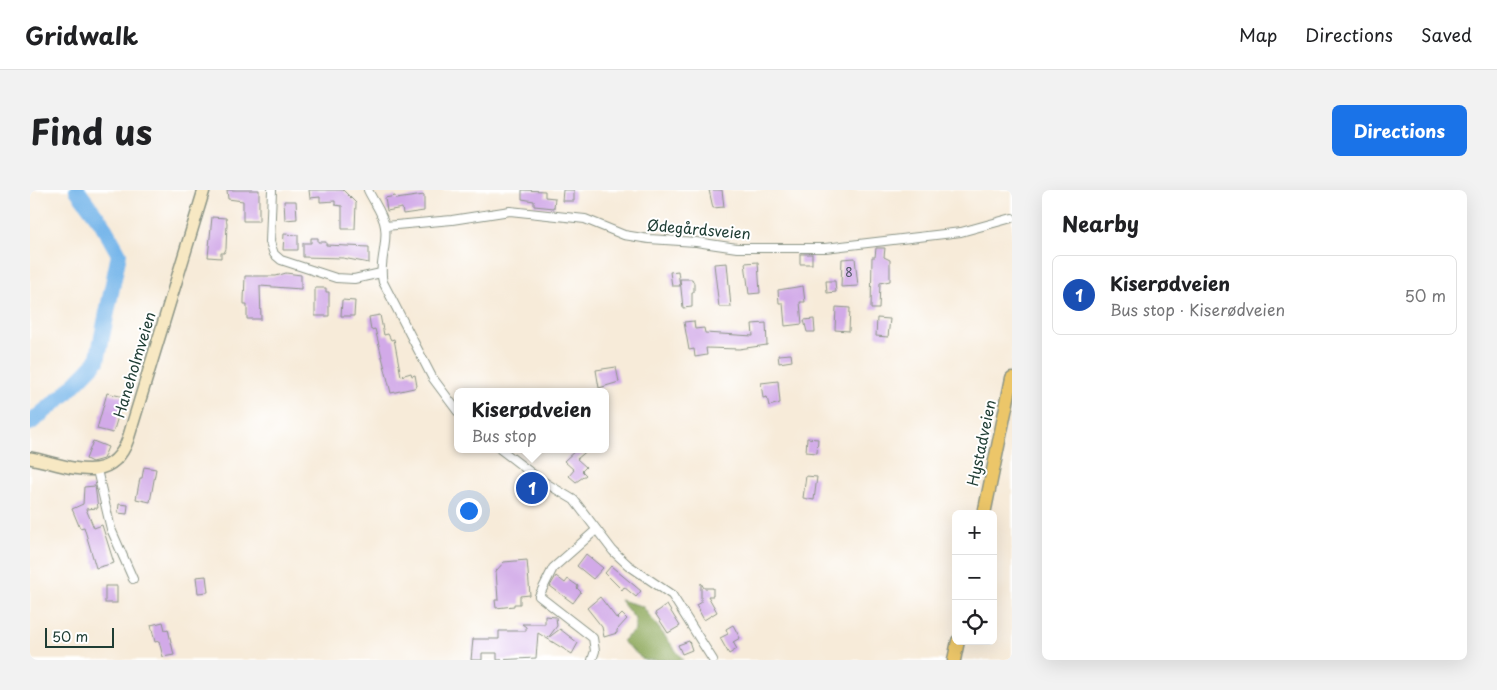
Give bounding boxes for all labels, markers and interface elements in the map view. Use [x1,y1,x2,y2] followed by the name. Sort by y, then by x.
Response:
[25,17,138,53] text: Gridwalk
[1239,21,1277,48] text: Map
[1305,21,1393,48] text: Directions
[1421,21,1472,48] text: Saved
[30,104,152,157] text: Find us
[1332,105,1467,156] button: Directions
[1062,207,1139,239] text: Nearby
[646,212,752,244] street label: Ødegårdsveien
[845,263,853,281] house number: 8
[1110,269,1230,297] text: Kiserødveien
[1075,283,1083,307] text: 1
[1405,283,1446,307] text: 50 m
[1110,297,1285,321] text: Bus stop · Kiserødveien
[106,309,161,421] street label: Haneholmveien
[454,388,609,453] popup
[471,395,592,423] text: Kiserødveien
[960,397,1001,488] street label: Hystadveien
[471,423,537,447] text: Bus stop
[516,469,548,507] pin: 1
[456,498,482,524] your location
[952,510,997,645] map controls
[952,510,997,555] button: +
[952,555,997,600] button: −
[952,600,997,645] button: locate
[45,625,114,648] scale bar
[52,626,88,647] text: 50 m

